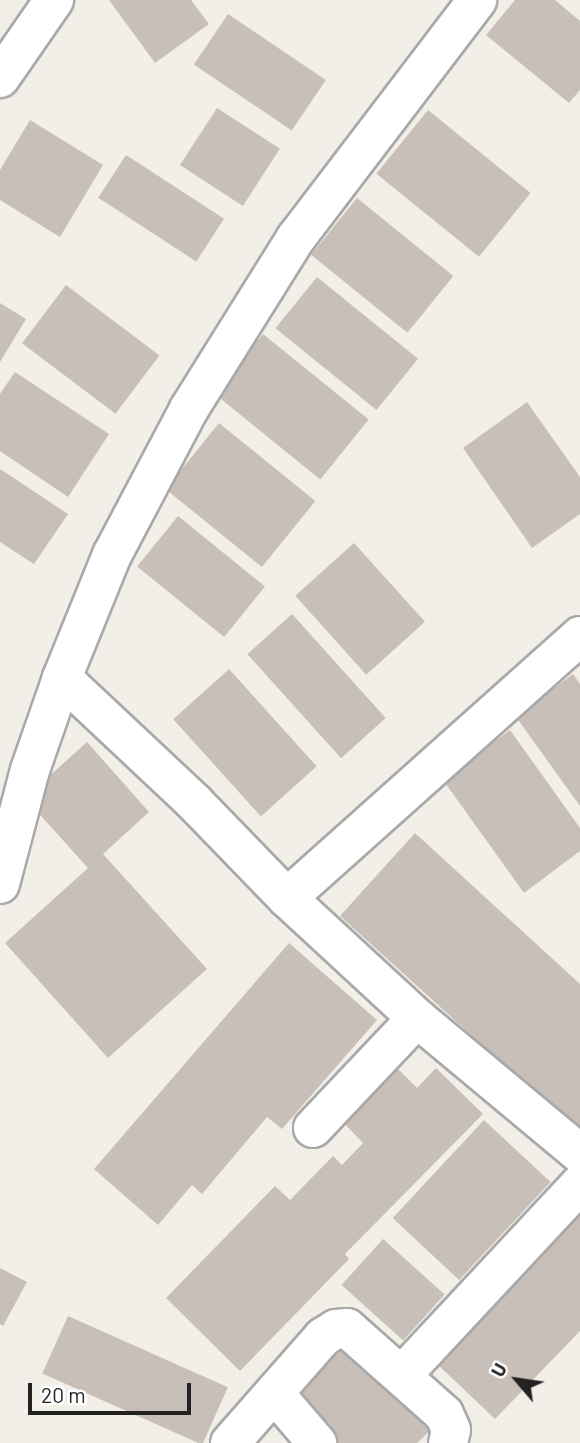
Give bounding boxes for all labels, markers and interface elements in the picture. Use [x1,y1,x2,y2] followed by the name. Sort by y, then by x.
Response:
[482,1345,552,1415] north arrow
[485,1359,511,1380] text: U
[32,1370,194,1414] scale bar
[41,1382,86,1407] text: 20 m

